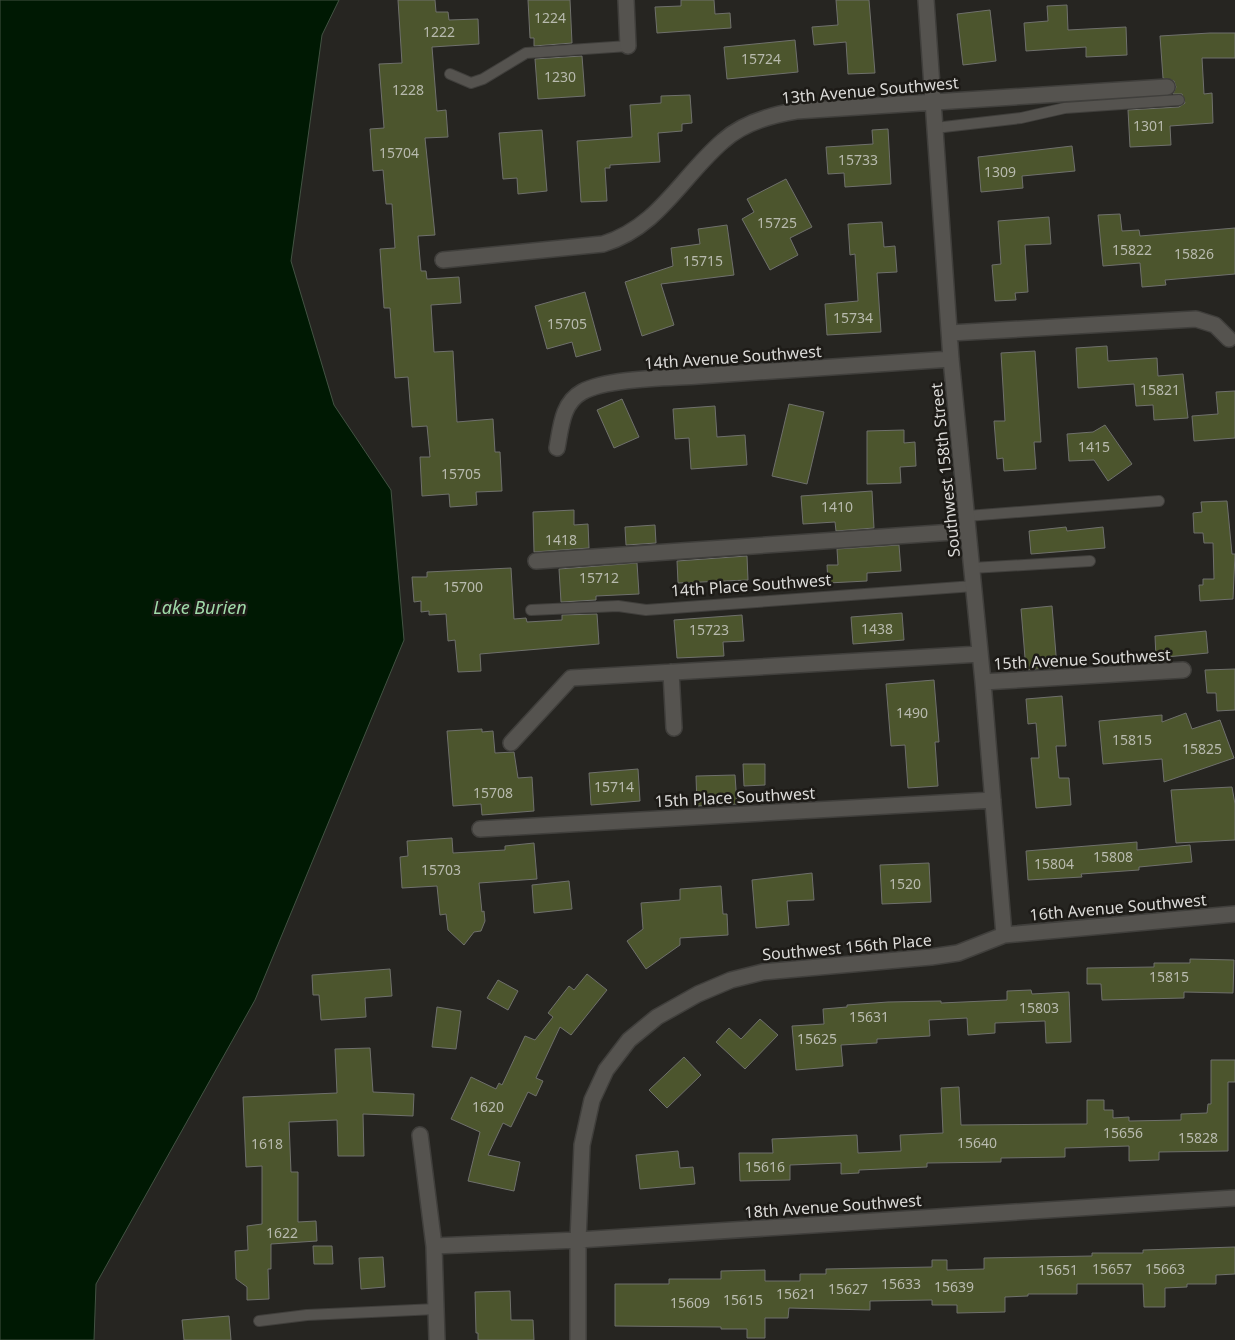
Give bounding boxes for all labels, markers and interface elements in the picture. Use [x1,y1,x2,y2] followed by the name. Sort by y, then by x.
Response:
[534,8,566,27] house number: 1224
[423,22,455,41] house number: 1222
[741,49,781,68] house number: 15724
[544,67,576,86] house number: 1230
[781,71,960,109] street label: 13th Avenue Southwest
[392,80,424,99] house number: 1228
[1133,116,1165,135] house number: 1301
[379,143,419,162] house number: 15704
[838,150,878,169] house number: 15733
[984,162,1016,181] house number: 1309
[757,213,797,232] house number: 15725
[1112,240,1152,259] house number: 15822
[1174,244,1214,263] house number: 15826
[683,251,723,270] house number: 15715
[833,308,873,327] house number: 15734
[547,314,587,333] house number: 15705
[644,340,823,374] street label: 14th Avenue Southwest
[1140,380,1180,399] house number: 15821
[925,382,965,558] street label: Southwest 158th Street
[1078,437,1110,456] house number: 1415
[441,464,481,483] house number: 15705
[821,497,853,516] house number: 1410
[545,530,577,549] house number: 1418
[579,568,619,587] house number: 15712
[670,568,832,602] street label: 14th Place Southwest
[443,577,483,596] house number: 15700
[153,595,247,619] water label: Lake Burien
[861,619,893,638] house number: 1438
[689,620,729,639] house number: 15723
[993,643,1171,675] street label: 15th Avenue Southwest
[896,703,928,722] house number: 1490
[1112,730,1152,749] house number: 15815
[1182,739,1222,758] house number: 15825
[594,777,634,796] house number: 15714
[654,782,816,812] street label: 15th Place Southwest
[473,783,513,802] house number: 15708
[1093,847,1133,866] house number: 15808
[1034,854,1074,873] house number: 15804
[421,860,461,879] house number: 15703
[889,874,921,893] house number: 1520
[1029,888,1208,926] street label: 16th Avenue Southwest
[761,929,933,965] street label: Southwest 156th Place
[1149,967,1189,986] house number: 15815
[1019,998,1059,1017] house number: 15803
[849,1007,889,1026] house number: 15631
[797,1029,837,1048] house number: 15625
[472,1097,504,1116] house number: 1620
[1103,1123,1143,1142] house number: 15656
[1178,1128,1218,1147] house number: 15828
[957,1133,997,1152] house number: 15640
[251,1134,283,1153] house number: 1618
[745,1157,785,1176] house number: 15616
[744,1189,923,1223] street label: 18th Avenue Southwest
[266,1223,298,1242] house number: 1622
[1092,1259,1132,1278] house number: 15657
[1145,1259,1185,1278] house number: 15663
[1038,1260,1078,1279] house number: 15651
[881,1274,921,1293] house number: 15633
[934,1277,974,1296] house number: 15639
[828,1279,868,1298] house number: 15627
[776,1284,816,1303] house number: 15621
[723,1290,763,1309] house number: 15615
[670,1293,710,1312] house number: 15609

